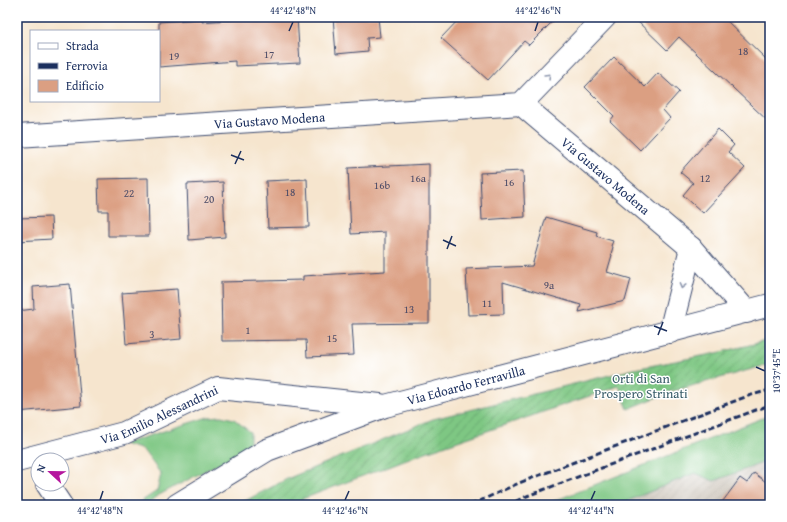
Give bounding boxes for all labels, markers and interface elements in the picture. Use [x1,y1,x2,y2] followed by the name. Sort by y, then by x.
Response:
[270,3,316,18] text: 44°42'48"N
[515,3,561,18] text: 44°42'46"N
[30,30,160,102] legend
[66,37,99,54] text: Strada
[738,43,748,59] house number: 18
[264,46,274,62] house number: 17
[169,48,179,64] house number: 19
[66,57,108,74] text: Ferrovia
[543,73,551,81] one-way arrow
[66,77,104,94] text: Edificio
[213,107,326,133] street label: Via Gustavo Modena
[557,133,655,220] street label: Via Gustavo Modena
[410,170,427,186] house number: 16a
[700,170,710,186] house number: 12
[504,174,514,190] house number: 16
[374,177,390,193] house number: 16b
[285,184,295,200] house number: 18
[124,185,134,201] house number: 22
[204,191,214,207] house number: 20
[544,277,555,293] house number: 9a
[678,282,686,289] one-way arrow
[482,295,492,311] house number: 11
[404,301,414,317] house number: 13
[245,322,251,338] house number: 1
[149,326,155,342] house number: 3
[327,330,337,346] house number: 15
[769,349,784,393] text: 10°37'45"E
[405,360,528,410] street label: Via Edoardo Ferravilla
[594,369,688,403] park label: Orti di San Prospero Strinati
[98,380,222,449] street label: Via Emilio Alessandrini
[30,452,70,492] north arrow
[32,461,50,475] text: N
[77,503,123,518] text: 44°42'48"N
[322,503,368,518] text: 44°42'46"N
[568,503,614,518] text: 44°42'44"N

